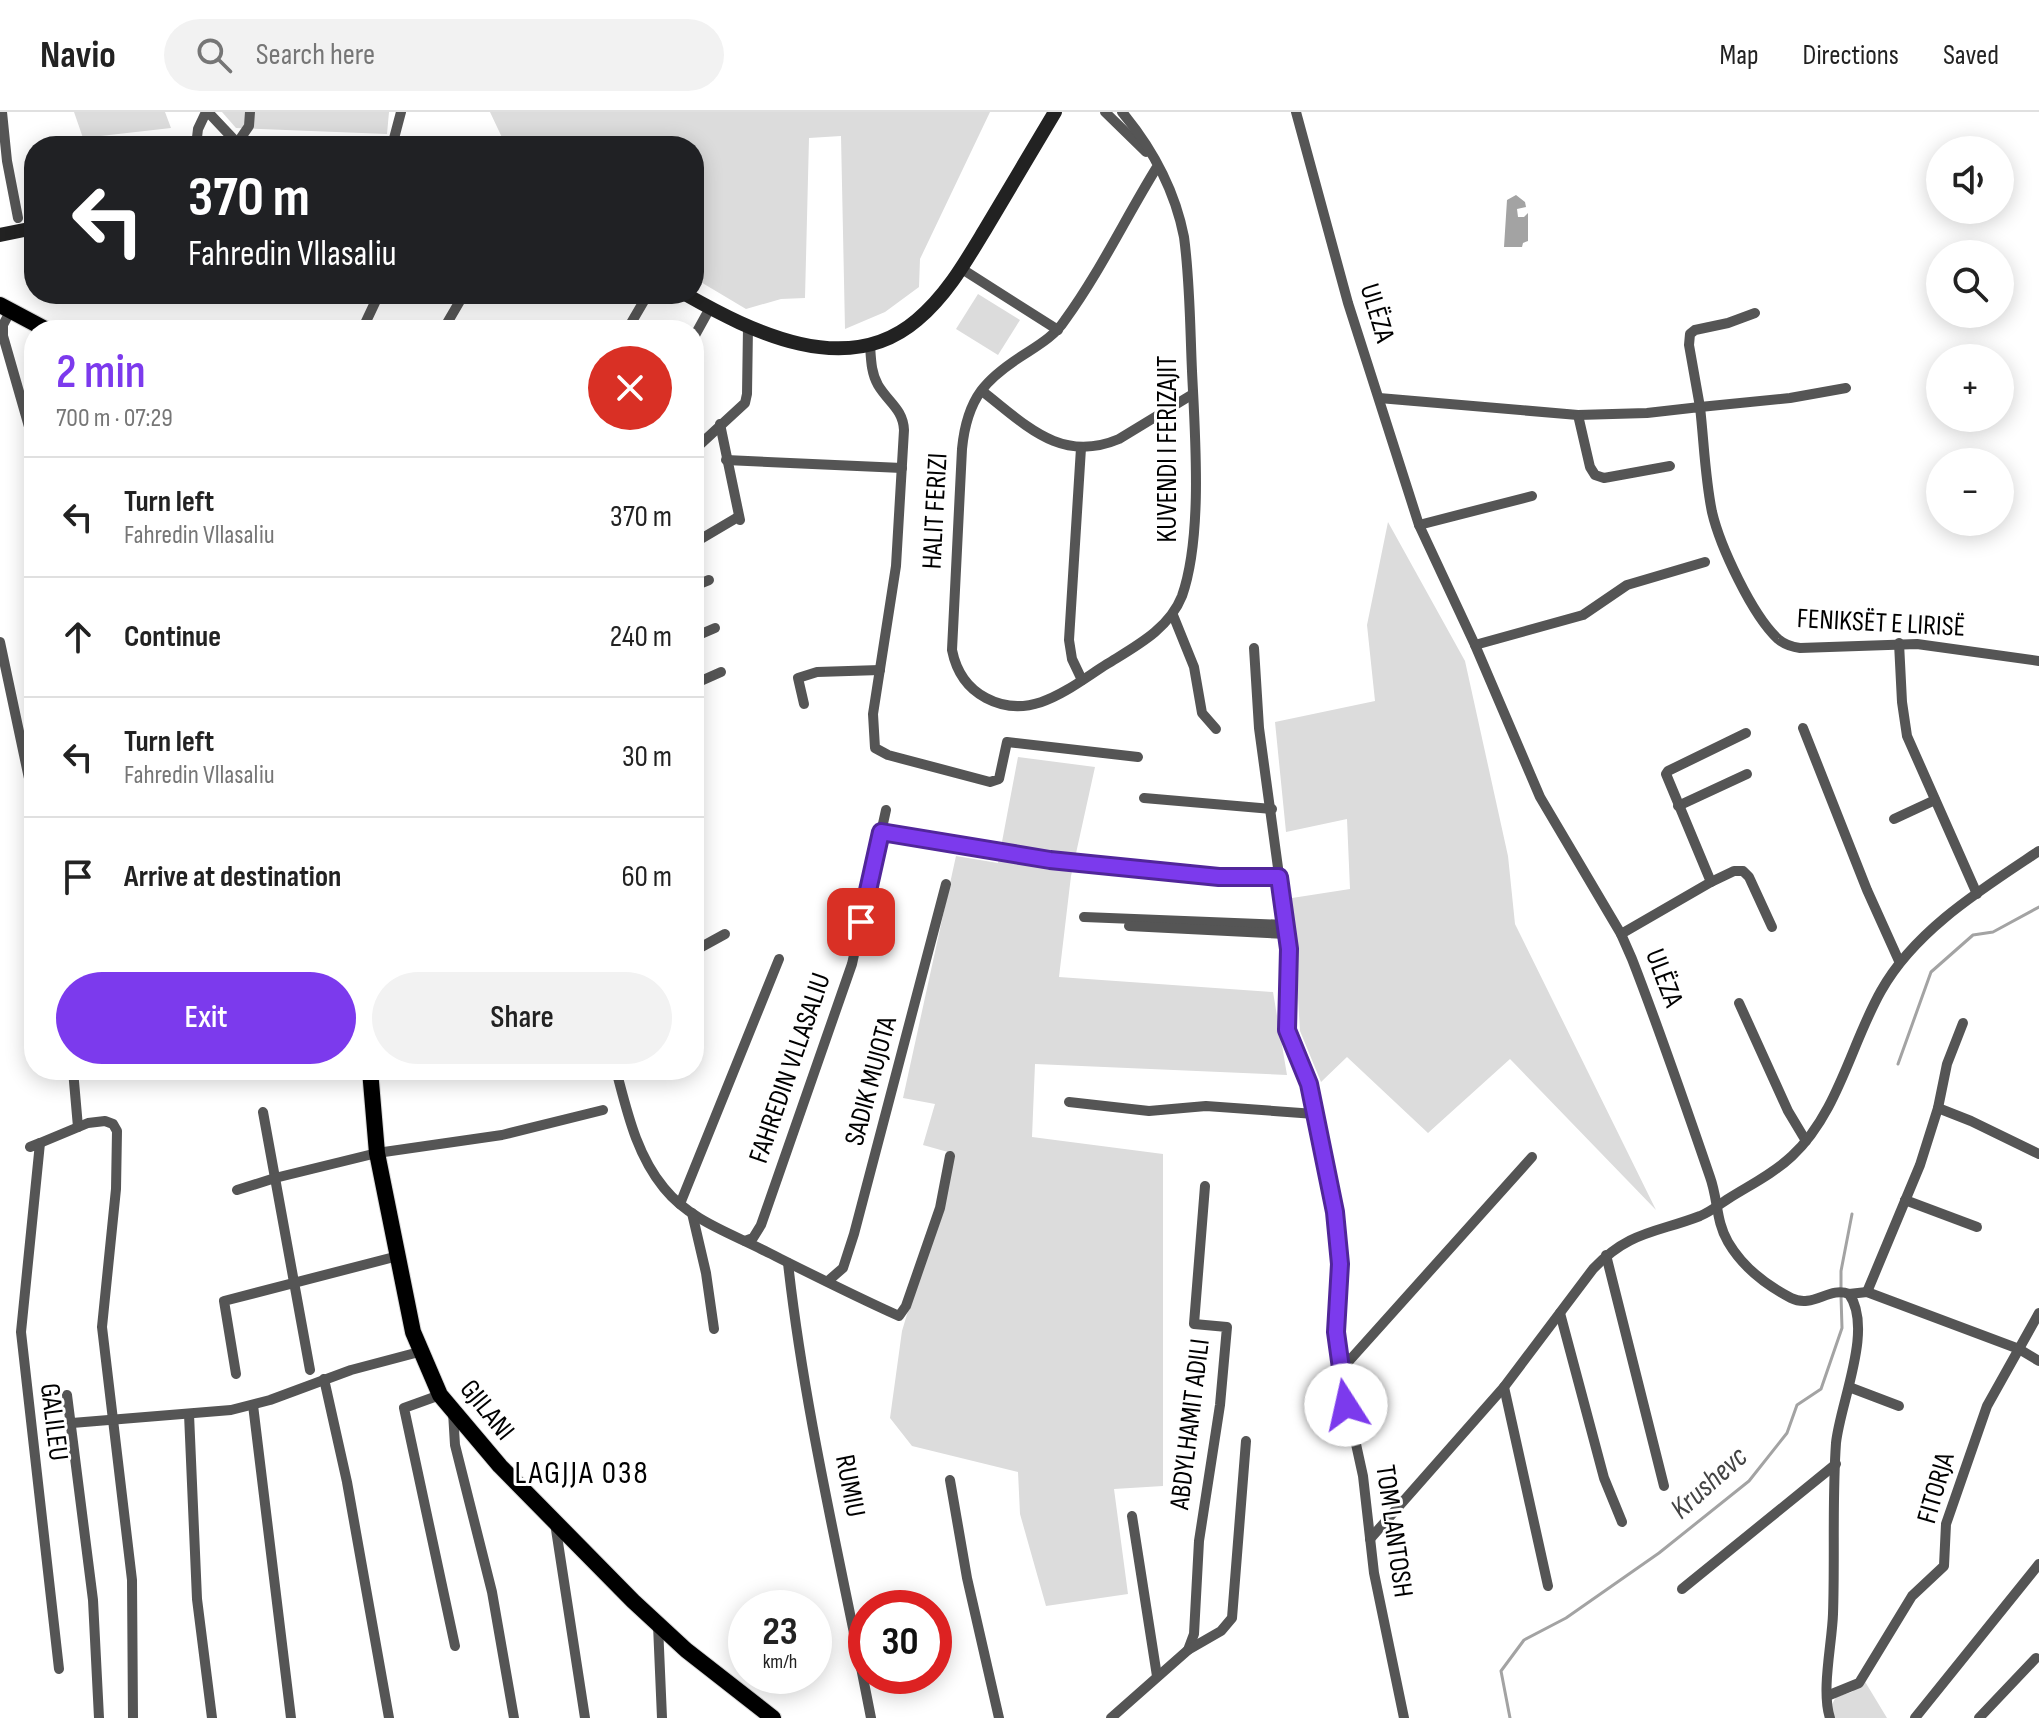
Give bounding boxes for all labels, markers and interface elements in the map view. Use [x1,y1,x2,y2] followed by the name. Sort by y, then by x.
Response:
[164,19,724,91] search box
[40,33,116,78] text: Navio
[192,33,236,77] icon: search
[256,37,375,73] text: Search here
[1720,39,1759,72] text: Map
[1803,39,1899,72] text: Directions
[1943,39,1999,72] text: Saved
[1926,136,2014,536] map controls
[1926,136,2014,224] button: sound
[188,165,310,232] text: 370 m
[56,168,160,272] icon: left
[188,233,397,276] text: Fahredin Vllasaliu
[1926,240,2014,328] button: search
[1353,280,1402,347] street label: ULËZA
[56,344,146,401] text: 2 min
[1926,344,2014,432] button: +
[588,346,672,430] button: close
[1151,356,1184,542] street label: KUVENDI I FERIZAJIT
[56,403,173,434] text: 700 m · 07:29
[1926,448,2014,536] button: −
[915,452,955,570] street label: HALIT FERIZI
[124,484,214,520] text: Turn left
[56,495,100,539] icon: left
[610,499,672,535] text: 370 m
[124,520,275,551] text: Fahredin Vllasaliu
[1796,602,1966,644] street label: FENIKSËT E LIRISË
[56,615,100,659] icon: ahead
[124,619,221,655] text: Continue
[610,619,672,655] text: 240 m
[124,724,214,760] text: Turn left
[56,735,100,779] icon: left
[622,739,672,775] text: 30 m
[124,760,275,791] text: Fahredin Vllasaliu
[56,855,100,899] icon: arrive
[124,859,341,895] text: Arrive at destination
[621,859,672,895] text: 60 m
[827,888,895,956] pin
[839,900,883,944] icon: arrive
[1638,944,1690,1013] street label: ULËZA
[742,969,838,1167] street label: FAHREDIN VLLASALIU
[56,972,356,1064] button: Exit
[372,972,672,1064] button: Share
[838,1012,904,1149] street label: SADIK MUJOTA
[1163,1337,1217,1512] street label: ABDYLHAMIT ADILI
[1304,1363,1388,1447] position arrow
[453,1373,521,1447] street label: GJILANI
[33,1381,75,1463] street label: GALILEU
[1663,1439,1755,1527] water label: Krushevc
[1910,1448,1962,1527] street label: FITORJA
[828,1452,872,1520] street label: RUMIU
[514,1454,650,1493] district label: LAGJJA 038
[1368,1463,1420,1599] street label: TOM LANTOSH
[848,1590,952,1694] speed limit sign: 30
[762,1608,798,1656] text: 23
[763,1650,797,1674] text: km/h

